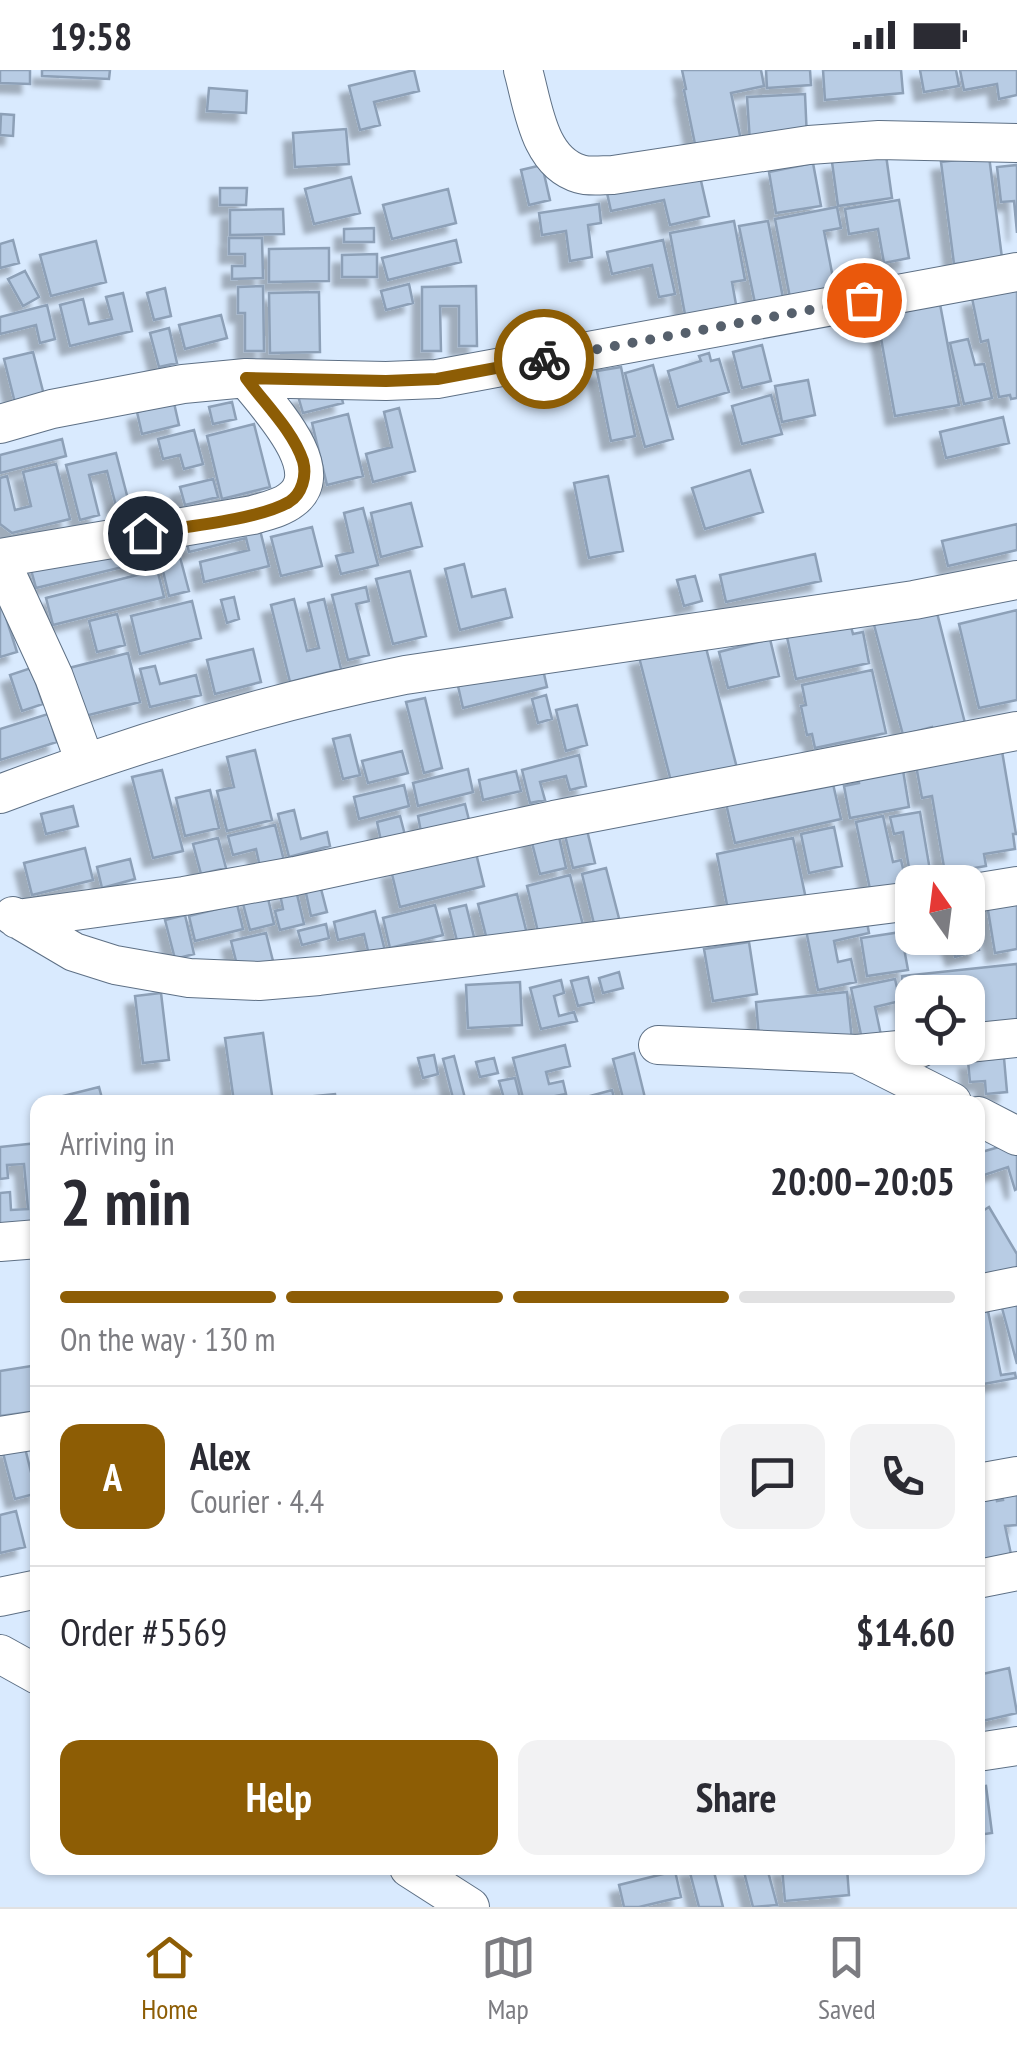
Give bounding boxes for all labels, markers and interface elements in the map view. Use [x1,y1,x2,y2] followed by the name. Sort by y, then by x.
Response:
[50,11,132,60] text: 19:58
[822,258,907,343] pin
[837,273,892,328] icon: bag
[494,309,594,409] courier
[517,332,572,387] icon: bike
[103,491,188,576] pin
[118,506,173,561] icon: home
[895,865,985,955] north arrow
[895,865,985,1065] map controls
[895,975,985,1065] button: locate
[60,1122,175,1164] text: Arriving in
[770,1156,955,1205] text: 20:00–20:05
[60,1159,191,1243] text: 2 min
[60,1318,275,1360] text: On the way · 130 m
[720,1424,825,1529] button: chat
[850,1424,955,1529] button: phone
[190,1431,251,1480] text: Alex
[103,1452,122,1501] text: A
[190,1480,324,1522] text: Courier · 4.4
[60,1607,227,1656] text: Order #5569
[856,1607,955,1656] text: $14.60
[60,1740,498,1855] button: Help
[518,1740,955,1855] button: Share
[141,1930,198,2027] tab: Home
[481,1930,536,2027] tab: Map
[818,1930,876,2027] tab: Saved

